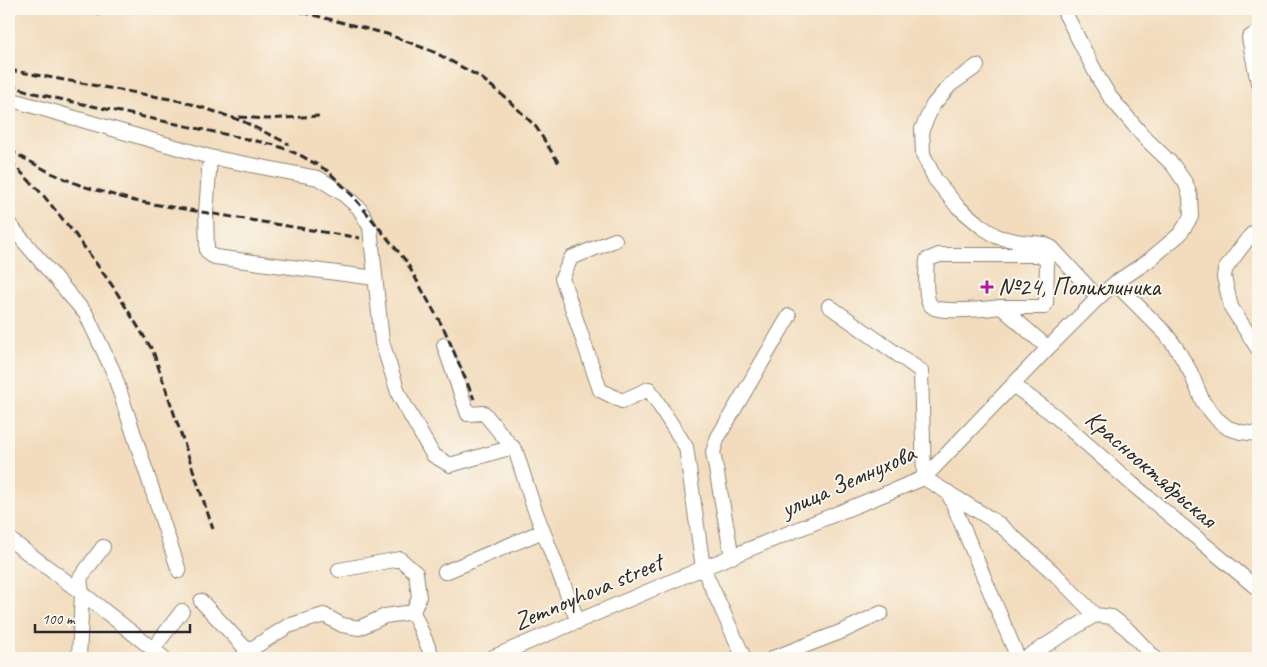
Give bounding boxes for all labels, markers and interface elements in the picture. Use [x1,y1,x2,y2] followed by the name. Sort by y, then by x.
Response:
[998,271,1162,303] place label: №24, Поликлиника
[980,280,994,294] marker: №24, Поликлиника
[1079,403,1225,536] street label: Краснооктябрьская
[774,436,922,526] street label: улица Земнухова
[509,545,671,638] street label: Zemnoyhova street
[35,602,190,634] scale bar
[42,610,76,629] text: 100 m

